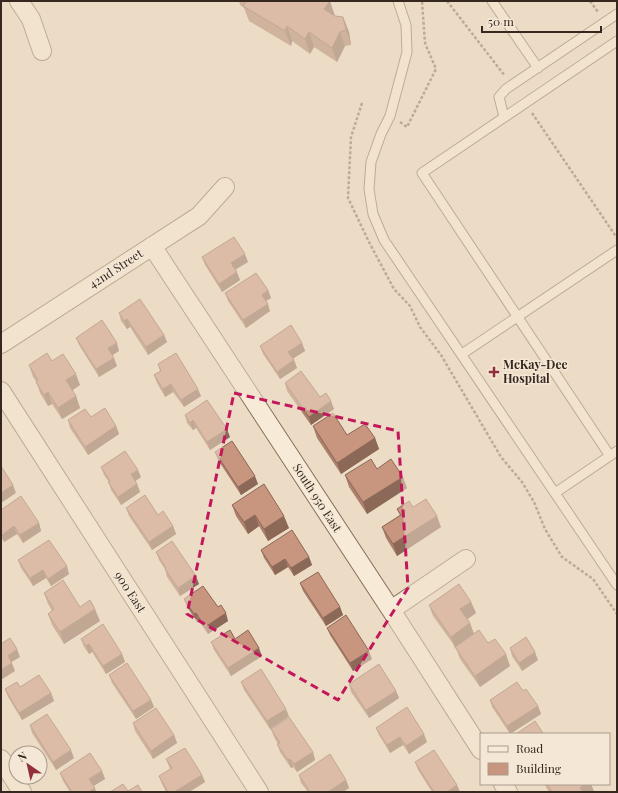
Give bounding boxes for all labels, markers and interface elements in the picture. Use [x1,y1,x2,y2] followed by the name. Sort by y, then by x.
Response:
[482,8,601,34] scale bar
[488,13,514,29] text: 50 m
[86,244,146,291] street label: 42nd Street
[503,356,568,386] place label: McKay-Dee Hospital
[488,366,500,378] marker: McKay-Dee Hospital
[290,460,346,535] street label: South 950 East
[111,568,151,616] street label: 900 East
[480,733,610,785] legend
[516,740,543,756] text: Road
[8,745,48,785] north arrow
[15,748,30,765] text: N
[516,760,562,776] text: Building

